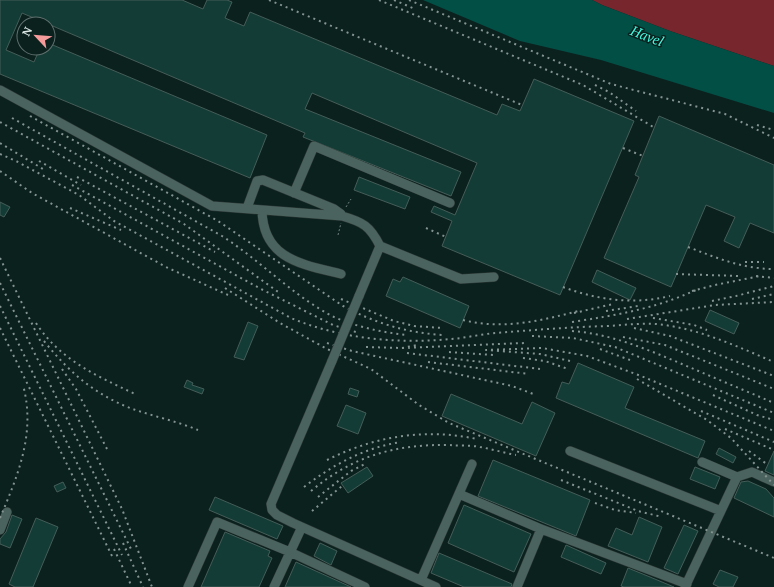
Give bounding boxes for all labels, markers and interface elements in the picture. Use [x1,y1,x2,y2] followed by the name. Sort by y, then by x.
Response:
[16,16,56,56] north arrow
[627,20,667,51] water label: Havel
[19,24,35,38] text: N

